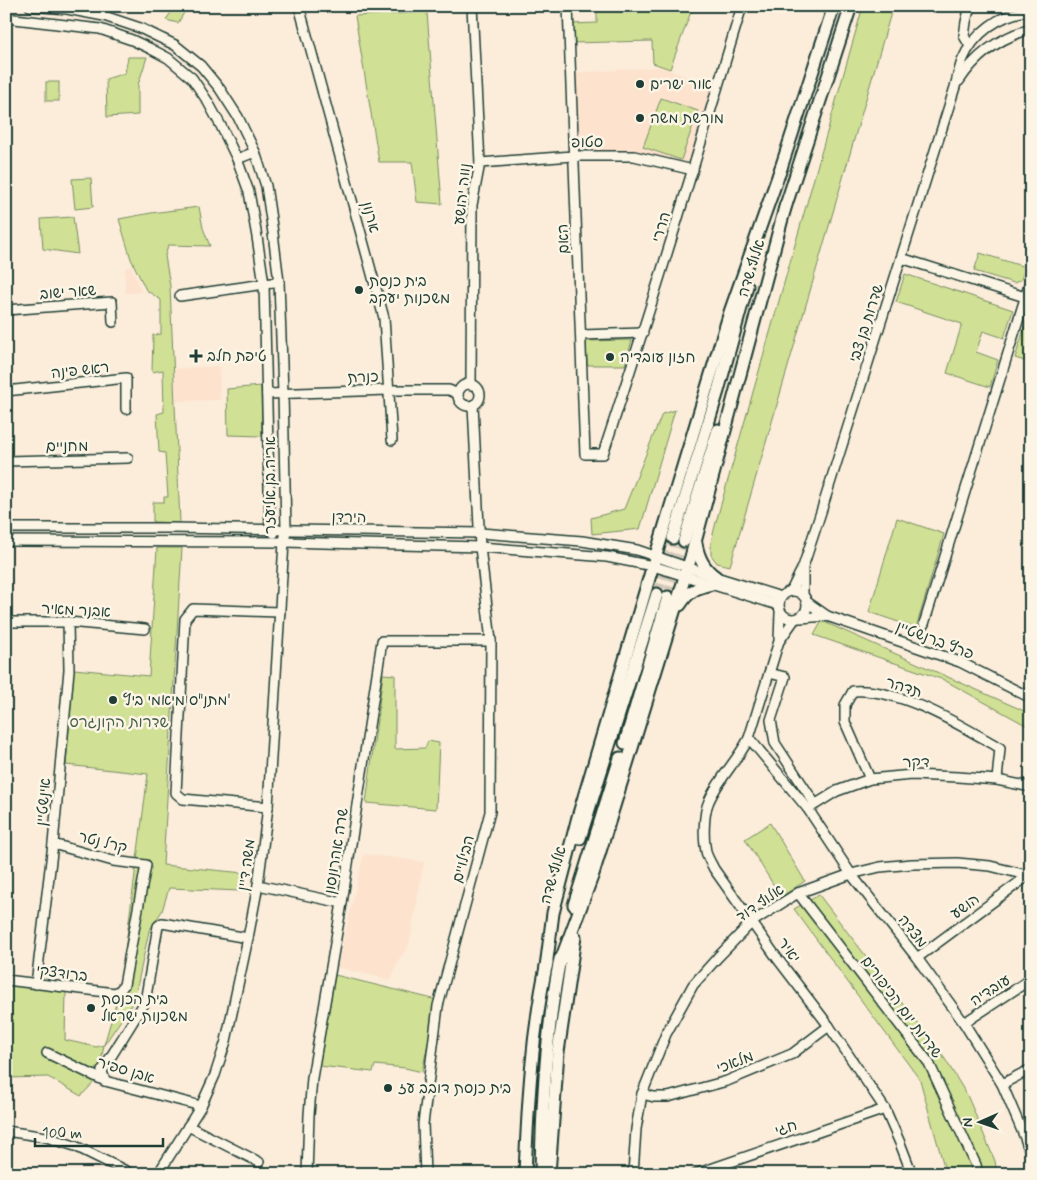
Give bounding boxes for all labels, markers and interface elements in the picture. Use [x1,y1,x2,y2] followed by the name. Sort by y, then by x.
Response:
[650,75,712,95] place label: אור ישרים
[634,78,646,90] marker: אור ישרים
[650,109,724,129] place label: מורשת משה
[634,112,646,124] marker: מורשת משה
[571,133,603,153] street label: סטופ
[450,162,476,226] street label: נווה יהושע
[356,199,384,235] street label: ארנון
[648,210,676,245] street label: הררי
[553,224,575,254] street label: האם
[734,237,770,300] street label: אלוף שדה
[369,272,450,309] place label: בית כנסת משכנות יעקב
[39,281,98,305] street label: שאר ישוב
[845,281,889,365] street label: שדרות בן צבי
[353,284,365,296] marker: בית כנסת משכנות יעקב
[207,347,267,367] place label: טיפת חלב
[620,348,695,368] place label: חזון עובדיה
[189,349,203,363] marker: טיפת חלב
[604,351,616,363] marker: חזון עובדיה
[50,358,110,384] street label: ראש פינה
[347,367,379,389] street label: כנרת
[261,436,281,534] street label: אריה בן אליעזר
[46,437,89,457] street label: מחניים
[331,508,367,528] street label: הירדן
[41,599,111,623] street label: אבנר מאיר
[893,617,976,665] street label: פרץ ברנשטיין
[883,673,925,703] street label: תדהר
[123,691,231,711] place label: מתנ"ס מיאמי ביץ'
[107,694,119,706] marker: מתנ"ס מיאמי ביץ'
[69,713,169,733] park label: שדרות הקונגרס
[902,753,930,773] street label: דקר
[32,777,56,827] street label: אינשטיין
[320,806,354,896] street label: שרה אהרונסון
[76,827,129,859] street label: קרל נטר
[448,833,480,885] street label: הבילויים
[233,838,261,892] street label: משה דיין
[536,844,572,907] street label: אלוף שדה
[733,880,789,927] street label: אלוף דוד
[947,890,984,924] street label: הושע
[893,911,931,952] street label: מצדה
[772,934,804,967] street label: יאיר
[856,952,946,1063] street label: שדרות יום הכיפורים
[35,961,89,987] street label: ברודצקי
[967,970,1015,1011] street label: עובדיה
[101,990,188,1027] place label: בית הכנסת משכנות ישראל
[85,1002,97,1014] marker: בית הכנסת משכנות ישראל
[714,1047,757,1079] street label: מלאכי
[95,1053,157,1089] street label: אבן ספיר
[398,1079,511,1099] place label: בית כנסת דובב עז
[382,1082,394,1094] marker: בית כנסת דובב עז
[954,1098,1004,1148] north arrow
[35,1115,162,1147] scale bar
[773,1116,800,1142] street label: חגי
[959,1117,977,1127] text: N
[42,1124,82,1144] text: 100 m

